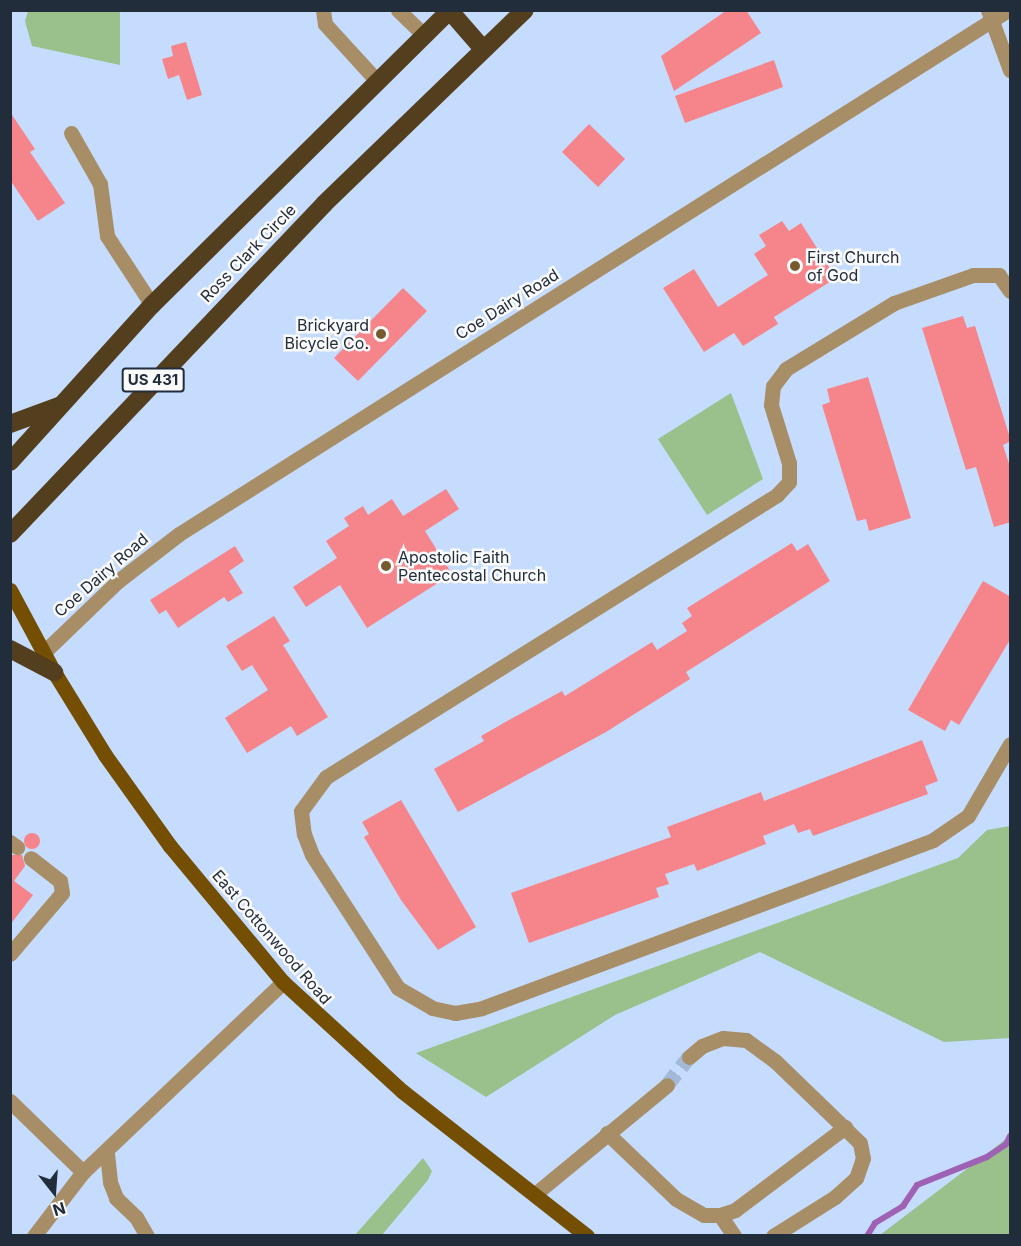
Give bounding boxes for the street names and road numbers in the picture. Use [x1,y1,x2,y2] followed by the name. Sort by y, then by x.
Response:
[196,200,300,306] street label: Ross Clark Circle
[452,265,562,343] street label: Coe Dairy Road
[122,368,184,392] road number: US 431
[50,529,152,621] street label: Coe Dairy Road
[208,866,336,1008] street label: East Cottonwood Road

